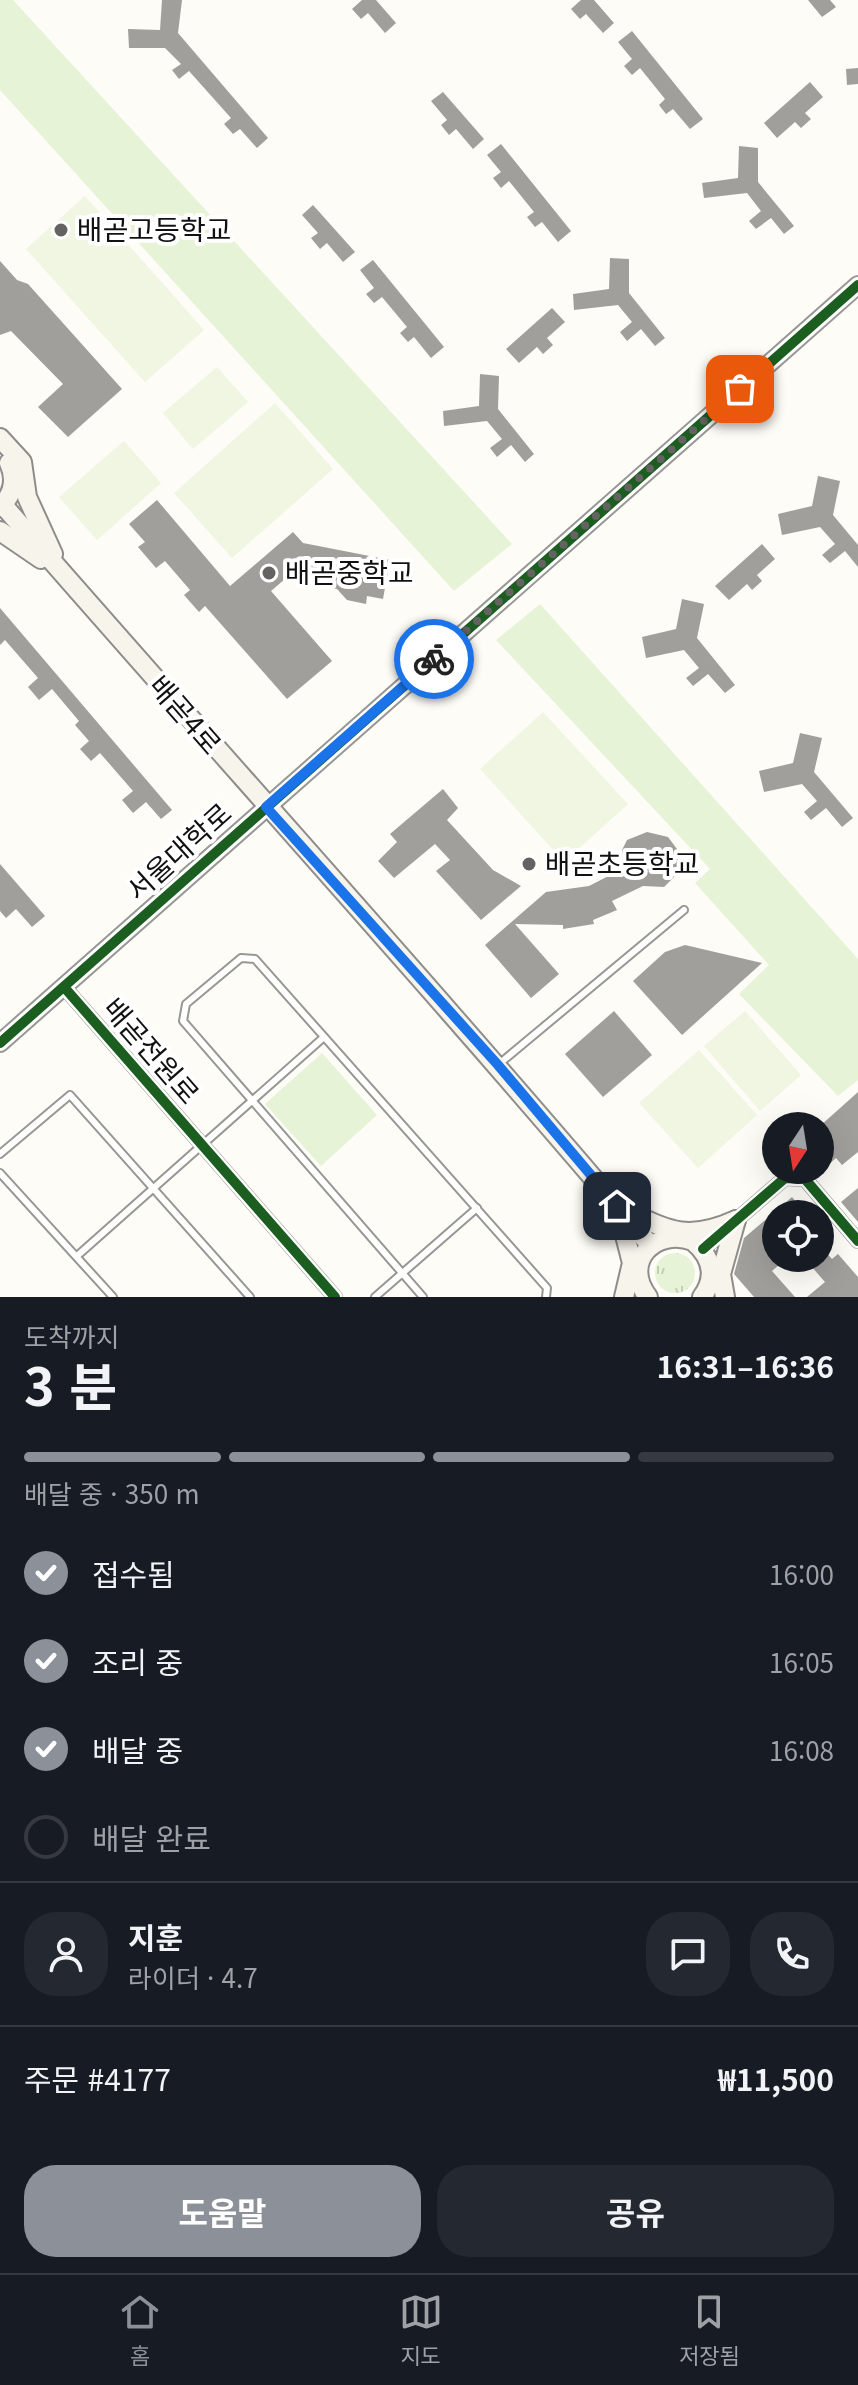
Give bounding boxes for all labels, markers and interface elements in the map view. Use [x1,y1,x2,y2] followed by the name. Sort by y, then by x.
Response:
[77,208,232,248] place label: 배곧고등학교
[52,221,70,239] marker: 배곧고등학교
[706,355,774,423] pin
[718,367,762,411] icon: bag
[285,551,414,591] place label: 배곧중학교
[260,564,278,582] marker: 배곧중학교
[394,619,474,699] courier
[412,637,456,681] icon: bike
[141,666,232,762] street label: 배곧4로
[116,793,239,908] street label: 서울대학로
[545,842,700,882] place label: 배곧초등학교
[520,855,538,873] marker: 배곧초등학교
[95,988,210,1111] street label: 배곧전원로
[762,1112,834,1184] north arrow
[762,1112,834,1272] map controls
[583,1172,651,1240] pin
[595,1184,639,1228] icon: home
[762,1200,834,1272] button: locate
[24,1317,120,1354] text: 도착까지
[657,1343,834,1387] text: 16:31–16:36
[24,1346,117,1421] text: 3 분
[24,1474,200,1511] text: 배달 중 · 350 m
[24,1551,68,1595] icon: check
[92,1551,175,1595] text: 접수됨
[769,1555,834,1592] text: 16:00
[24,1639,68,1683] icon: check
[92,1639,183,1683] text: 조리 중
[769,1643,834,1680] text: 16:05
[24,1727,68,1771] icon: check
[92,1727,183,1771] text: 배달 중
[769,1731,834,1768] text: 16:08
[92,1815,211,1859] text: 배달 완료
[24,1912,108,1996] button: person
[646,1912,730,1996] button: chat
[750,1912,834,1996] button: phone
[128,1914,183,1958] text: 지훈
[128,1958,258,1995] text: 라이더 · 4.7
[24,2056,171,2100] text: 주문 #4177
[718,2056,834,2100] text: ₩11,500
[24,2165,421,2257] button: 도움말
[437,2165,834,2257] button: 공유
[118,2290,162,2370] tab: 홈
[399,2290,443,2370] tab: 지도
[679,2290,740,2370] tab: 저장됨

